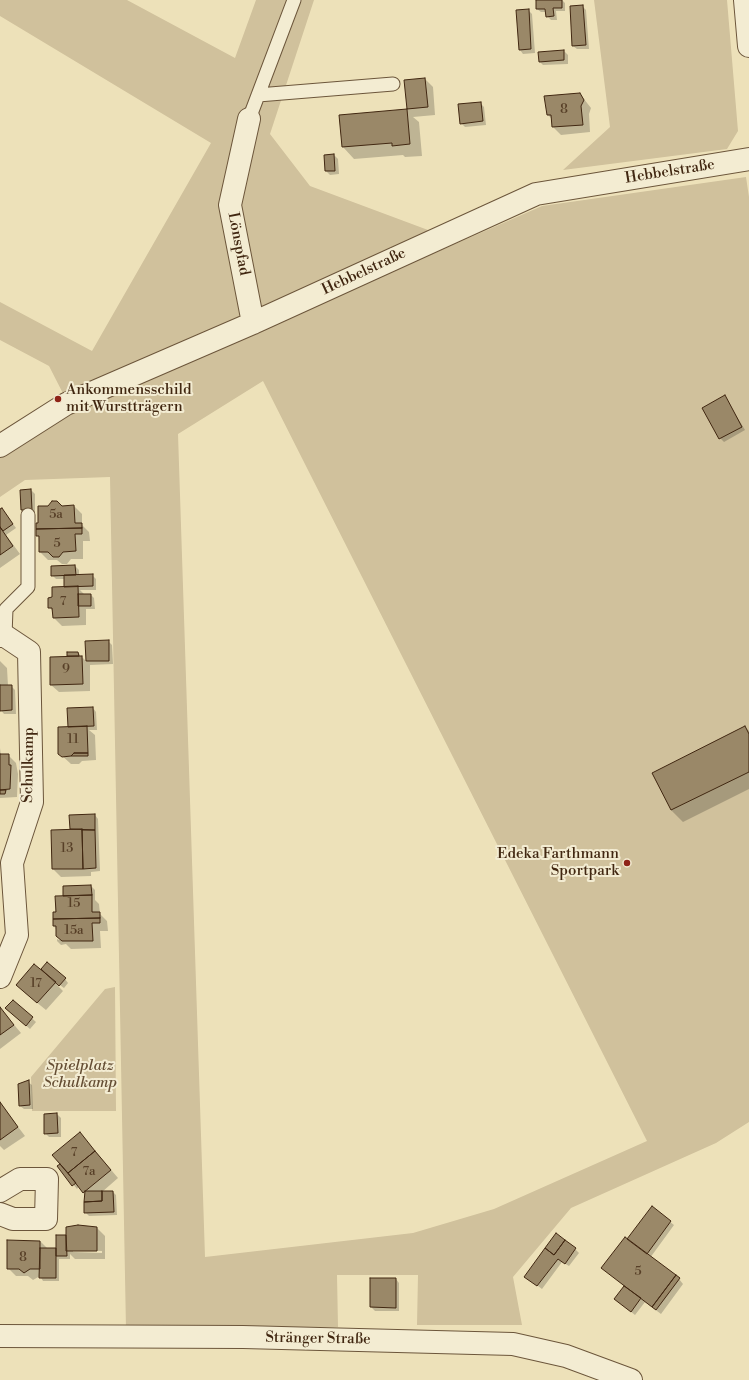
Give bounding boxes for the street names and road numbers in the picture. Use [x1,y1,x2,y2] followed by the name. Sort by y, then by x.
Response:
[624,156,716,188] street label: Hebbelstraße
[223,211,253,277] street label: Lönspfad
[319,245,409,299] street label: Hebbelstraße
[19,727,39,803] street label: Schulkamp
[265,1329,371,1349] street label: Stränger Straße

